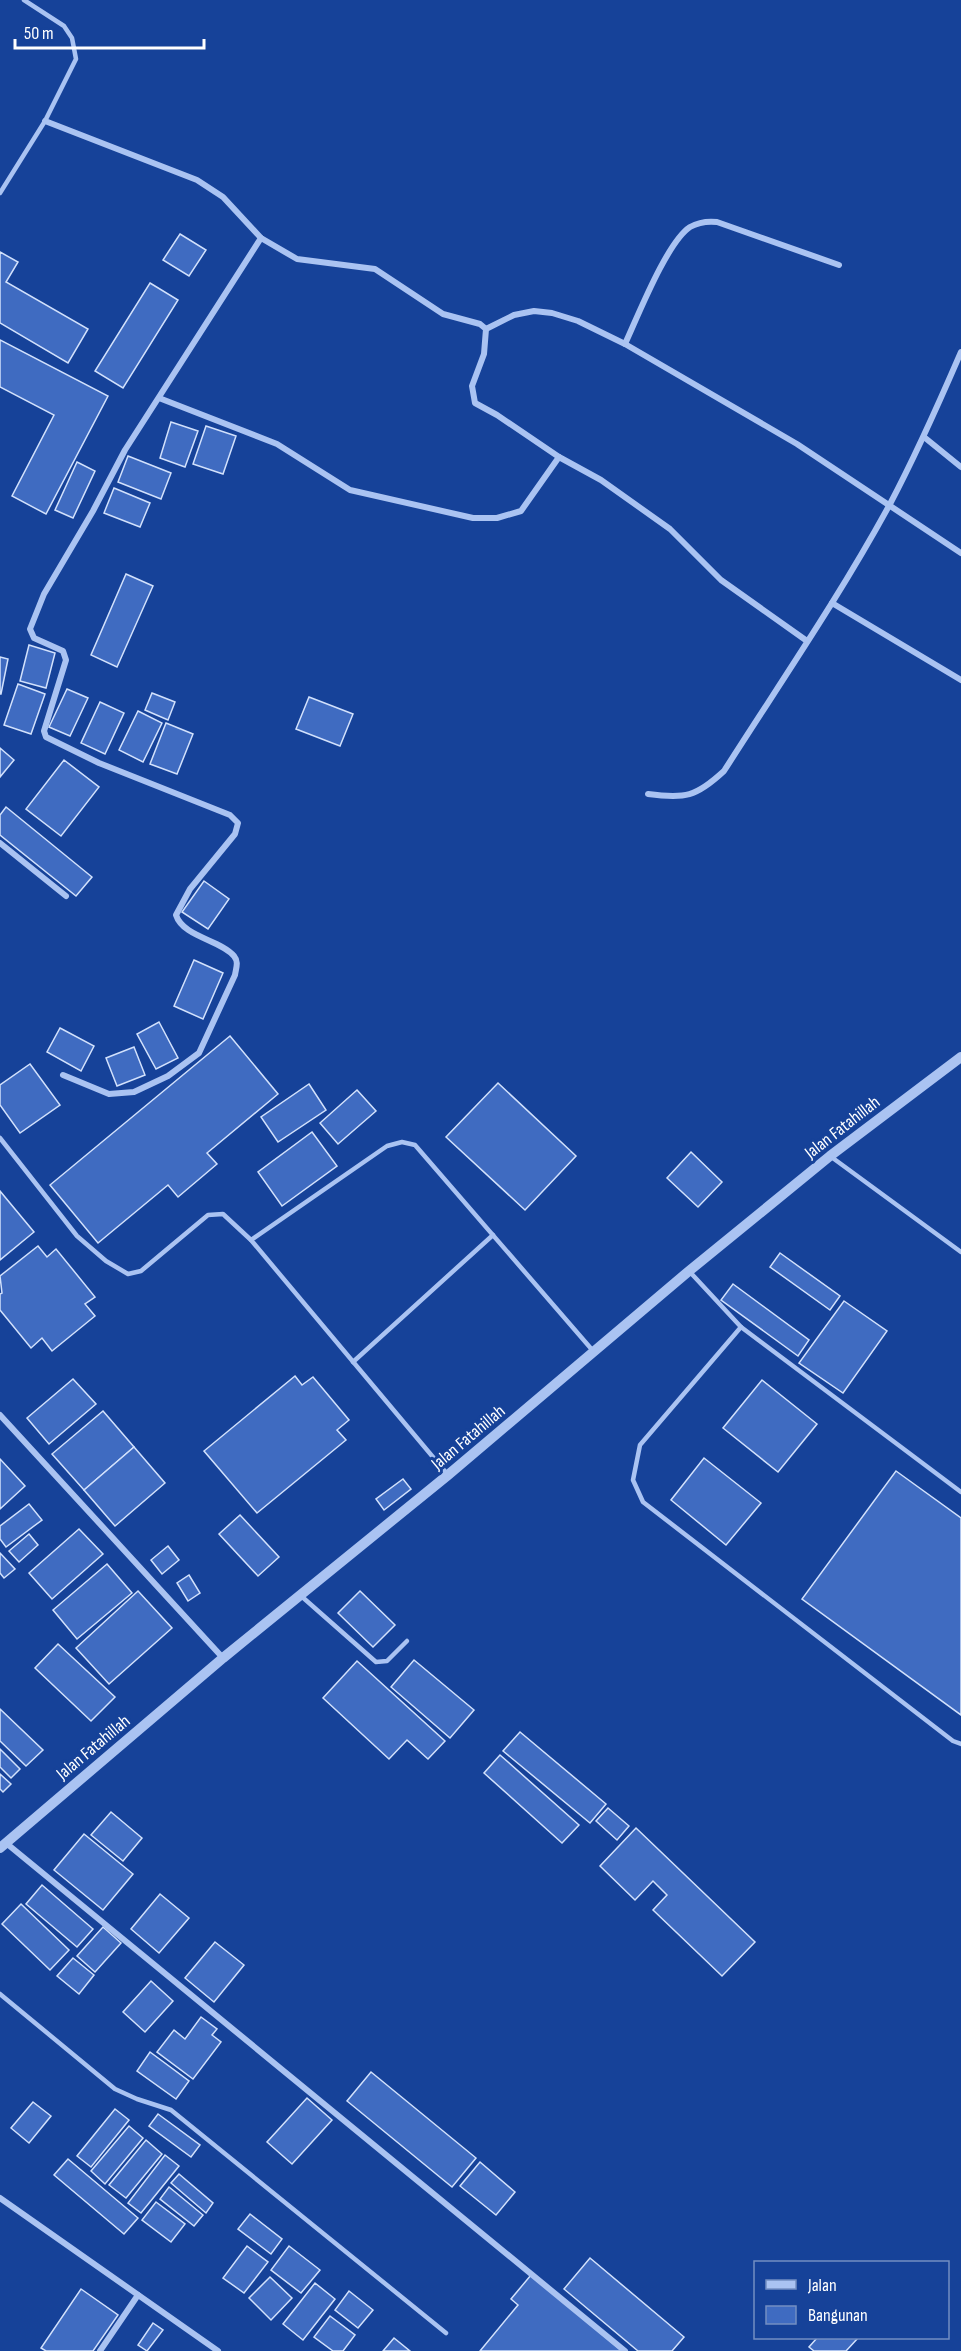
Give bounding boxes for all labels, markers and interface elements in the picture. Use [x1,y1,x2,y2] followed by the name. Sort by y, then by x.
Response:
[15,12,204,50] scale bar
[24,23,54,44] text: 50 m
[800,1092,884,1164] street label: Jalan Fatahillah
[426,1401,509,1475] street label: Jalan Fatahillah
[51,1711,134,1785] street label: Jalan Fatahillah
[754,2261,949,2339] legend
[807,2275,837,2296] text: Jalan
[808,2305,868,2326] text: Bangunan

